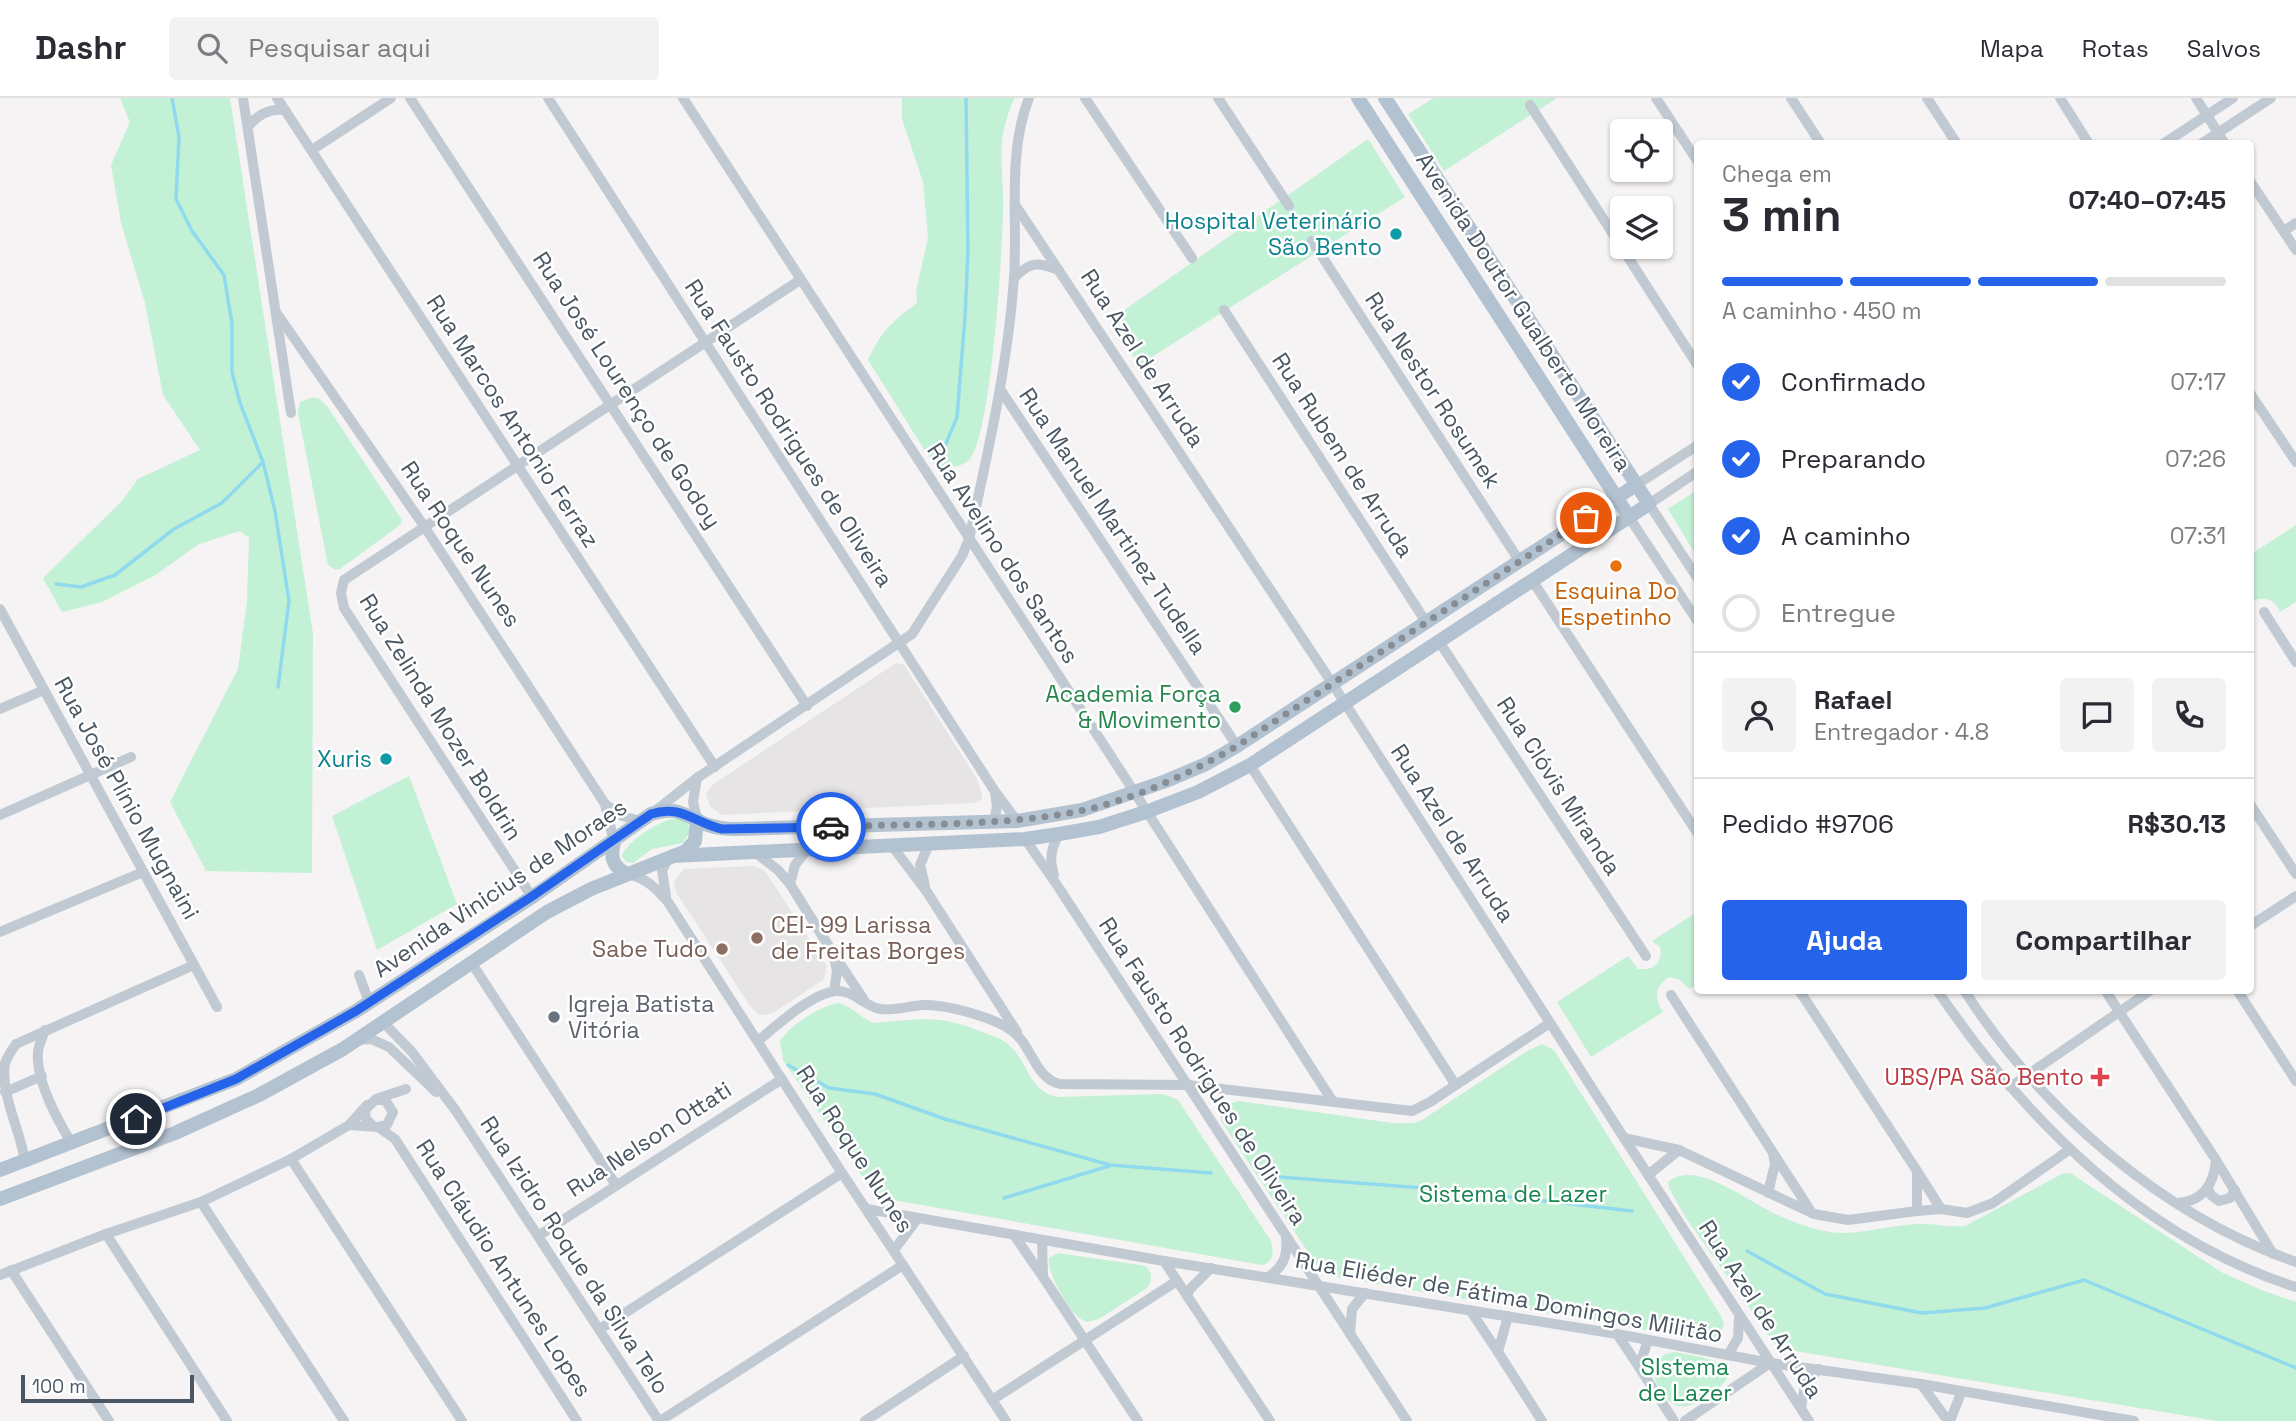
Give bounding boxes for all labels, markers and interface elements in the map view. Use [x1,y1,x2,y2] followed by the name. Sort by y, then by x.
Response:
[169,17,659,80] search box
[35,27,127,69] text: Dashr
[193,29,231,67] icon: search
[249,31,431,65] text: Pesquisar aqui
[1980,33,2044,64] text: Mapa
[2082,33,2149,64] text: Rotas
[2187,33,2261,64] text: Salvos
[1610,119,1673,259] map controls
[1610,119,1673,182] button: locate
[1409,147,1639,477] street label: Avenida Doutor Gualberto Moreira
[1722,159,1832,189] text: Chega em
[2068,183,2226,217] text: 07:40–07:45
[1722,186,1842,244] text: 3 min
[1610,196,1673,259] button: layers
[1165,206,1382,262] place label: Hospital Veterinário São Bento
[1388,226,1404,242] marker: Hospital Veterinário São Bento
[526,246,728,534] street label: Rua José Lourenço de Godoy
[1074,263,1212,453] street label: Rua Azel de Arruda
[678,273,900,593] street label: Rua Fausto Rodrigues de Oliveira
[1358,286,1508,494] street label: Rua Nestor Rosumek
[420,289,606,553] street label: Rua Marcos Antonio Ferraz
[1722,296,1922,326] text: A caminho · 450 m
[1265,347,1421,563] street label: Rua Rubem de Arruda
[1722,363,1760,401] icon: check
[1781,365,1926,399] text: Confirmado
[2170,367,2226,397] text: 07:17
[1012,382,1214,660] street label: Rua Manuel Martinez Tudella
[920,437,1086,669] street label: Rua Avelino dos Santos
[1722,440,1760,478] icon: check
[1781,442,1926,476] text: Preparando
[2165,444,2226,474] text: 07:26
[394,455,528,633] street label: Rua Roque Nunes
[1556,488,1616,548] pin
[1567,499,1605,537] icon: bag
[1722,517,1760,555] icon: check
[1781,519,1911,553] text: A caminho
[2170,521,2226,551] text: 07:31
[1608,558,1624,574] marker: Esquina Do Espetinho
[1555,576,1677,632] place label: Esquina Do Espetinho
[353,588,529,846] street label: Rua Zelinda Mozer Boldrin
[1781,596,1896,630] text: Entregue
[48,671,206,925] street label: Rua José Plínio Mugnaini
[1722,678,1796,752] button: person
[2060,678,2134,752] button: chat
[2152,678,2226,752] button: phone
[1045,679,1221,735] place label: Academia Força & Movimento
[1814,683,1892,717] text: Rafael
[1490,691,1628,881] street label: Rua Clóvis Miranda
[1227,699,1243,715] marker: Academia Força & Movimento
[1814,717,1989,747] text: Entregador · 4.8
[1384,738,1522,928] street label: Rua Azel de Arruda
[317,744,372,774] place label: Xuris
[378,751,394,767] marker: Xuris
[367,792,633,984] street label: Avenida Vinicius de Moraes
[796,792,866,862] courier
[1722,807,1894,841] text: Pedido #9706
[2128,807,2226,841] text: R$30.13
[812,808,850,846] icon: car
[1722,900,1967,980] button: Ajuda
[1981,900,2226,980] button: Compartilhar
[771,910,965,966] place label: CEI- 99 Larissa de Freitas Borges
[1092,911,1314,1231] street label: Rua Fausto Rodrigues de Oliveira
[749,930,765,946] marker: CEI- 99 Larissa de Freitas Borges
[592,934,708,964] place label: Sabe Tudo
[714,941,730,957] marker: Sabe Tudo
[568,989,715,1045] place label: Igreja Batista Vitória
[546,1009,562,1025] marker: Igreja Batista Vitória
[790,1059,920,1239] street label: Rua Roque Nunes
[1884,1062,2084,1092] place label: UBS/PA São Bento
[2090,1067,2110,1087] marker: UBS/PA São Bento
[561,1074,737,1204] street label: Rua Nelson Ottati
[106,1089,166,1149] pin
[117,1100,155,1138] icon: home
[474,1110,676,1400] street label: Rua Izidro Roque da Silva Telo
[409,1133,599,1403] street label: Rua Cláudio Antunes Lopes
[1419,1179,1607,1209] park label: Sistema de Lazer
[1692,1214,1830,1404] street label: Rua Azel de Arruda
[1293,1245,1725,1349] street label: Rua Eliéder de Fátima Domingos Militão
[1638,1352,1732,1408] park label: SIstema de Lazer
[21,1372,194,1404] scale bar
[32,1374,86,1399] text: 100 m

